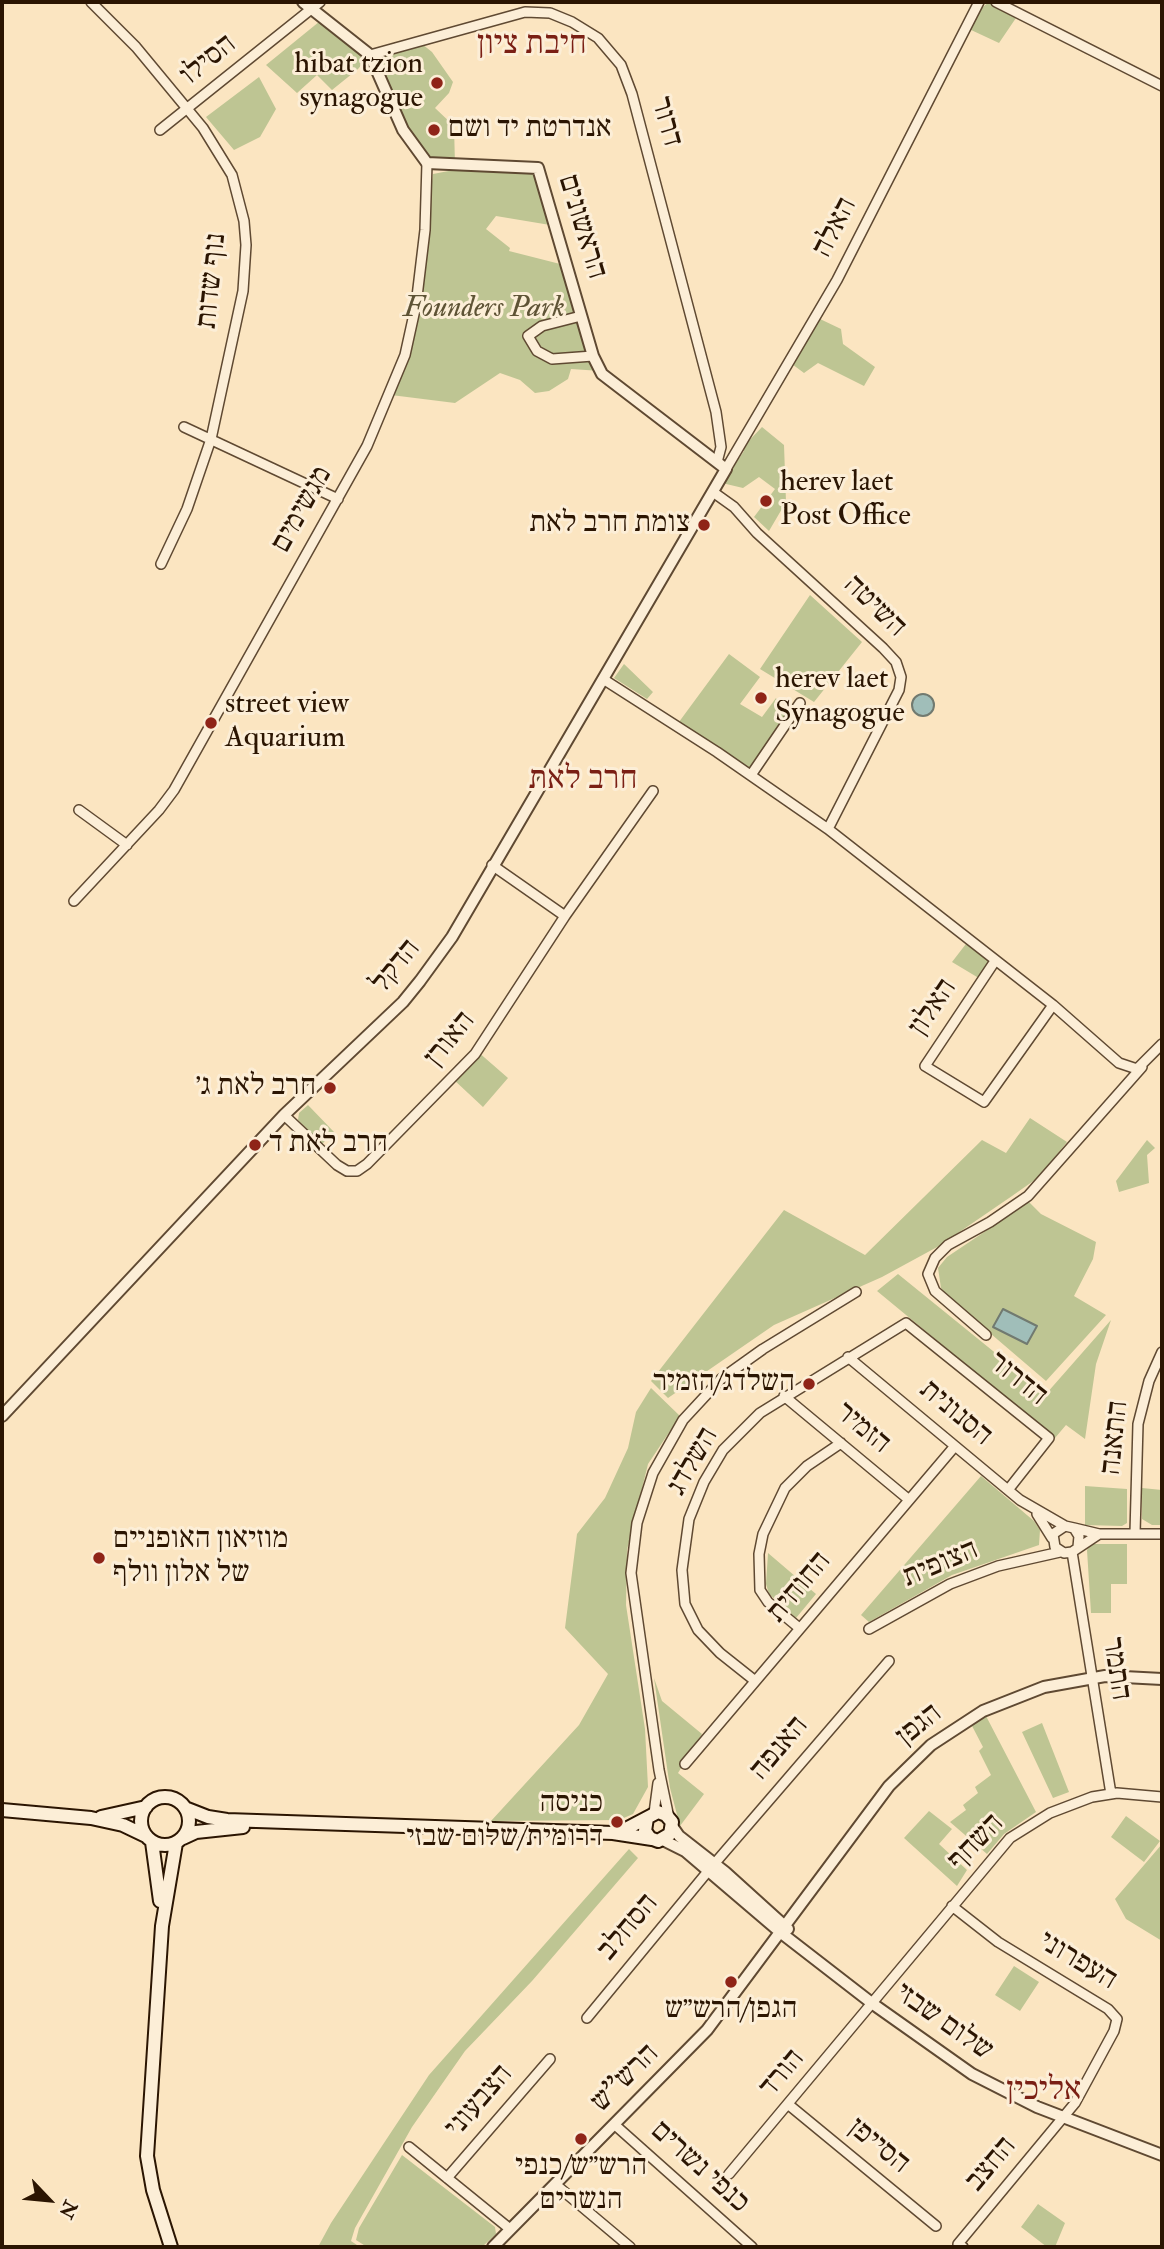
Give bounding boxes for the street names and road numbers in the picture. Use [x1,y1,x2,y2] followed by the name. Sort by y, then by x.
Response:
[174,28,244,94] street label: הסילו
[641,93,689,151] street label: דרור
[548,171,614,283] street label: הראשונים
[806,192,866,264] street label: האלה
[190,231,236,331] street label: נוף שדות
[265,460,341,560] street label: מגשימים
[835,568,913,646] street label: השיטה
[364,933,430,1001] street label: הדקל
[902,973,966,1043] street label: האלון
[418,1005,484,1075] street label: האורן
[980,1345,1054,1415] street label: הדרור
[911,1373,999,1455] street label: הסנונית
[827,1395,897,1463] street label: הזמיר
[1094,1399,1138,1477] street label: התאנה
[660,1422,728,1502] street label: השלדג
[898,1533,984,1597] street label: הצופית
[760,1545,840,1631] street label: החוחית
[1092,1635,1138,1703] street label: התמר
[890,1697,950,1755] street label: הגפן
[743,1710,817,1788] street label: האנפה
[941,1807,1013,1879] street label: השחף
[591,1887,667,1969] street label: הסחלב
[1031,1925,1123,1999] street label: העפרוני
[887,1976,999,2070] street label: שלום שבזי
[584,2037,668,2121] street label: הרש''ש
[753,2043,813,2105] street label: הורד
[438,2058,522,2146] street label: הצבעוני
[840,2111,916,2183] street label: הסייפן
[642,2114,756,2222] street label: כנפי נשרים
[959,2130,1025,2200] street label: החצב

